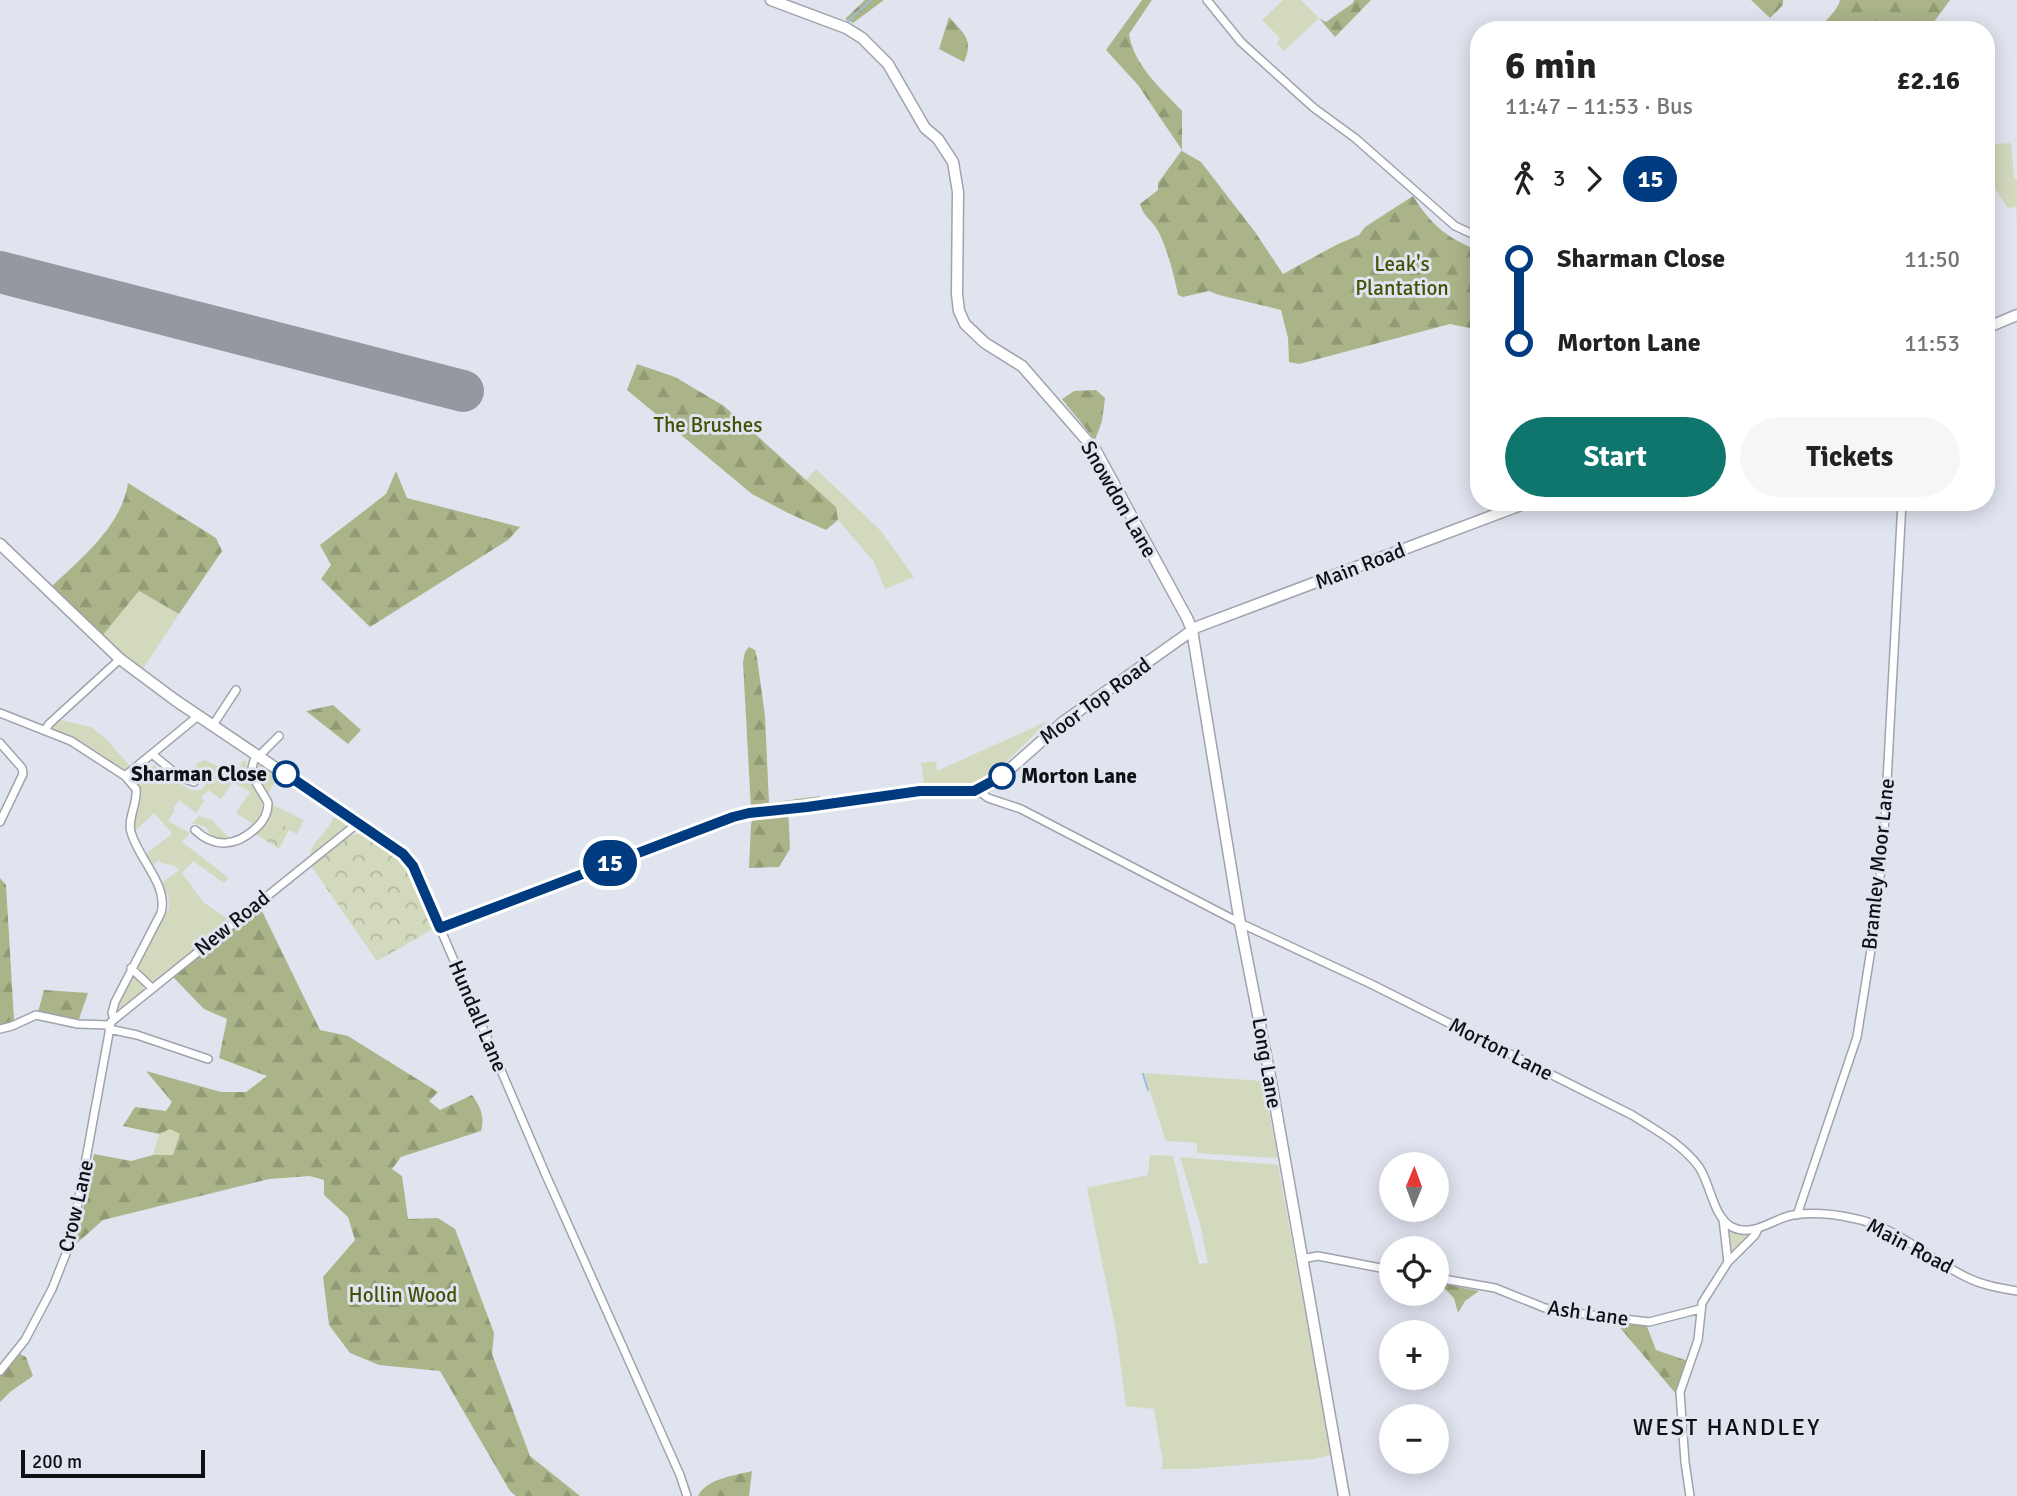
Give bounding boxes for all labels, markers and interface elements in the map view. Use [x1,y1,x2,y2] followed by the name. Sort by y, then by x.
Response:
[1505,42,1597,89] text: 6 min
[1896,65,1960,97] text: £2.16
[1505,92,1693,121] text: 11:47 – 11:53 · Bus
[1505,160,1543,198] icon: walk
[1575,160,1613,198] icon: forward
[1553,164,1565,193] text: 3
[1637,164,1663,194] text: 15
[1557,243,1725,275] text: Sharman Close
[1904,245,1960,274] text: 11:50
[1355,251,1449,301] park label: Leak's Plantation
[1557,327,1701,359] text: Morton Lane
[1904,329,1960,358] text: 11:53
[654,412,762,438] park label: The Brushes
[1505,417,1726,497] button: Start
[1740,417,1960,497] button: Tickets
[1075,436,1163,562] street label: Snowdon Lane
[1311,537,1409,595] street label: Main Road
[1034,652,1156,750] street label: Moor Top Road
[131,761,267,787] place label: Sharman Close
[273,761,299,787] marker: Sharman Close
[989,763,1015,789] marker: Morton Lane
[1021,763,1137,789] place label: Morton Lane
[1856,777,1900,951] street label: Bramley Moor Lane
[578,840,642,886] line badge: 15
[597,848,623,878] text: 15
[189,885,275,961] street label: New Road
[443,956,513,1076] street label: Hundall Lane
[1445,1012,1557,1086] street label: Morton Lane
[1246,1016,1288,1110] street label: Long Lane
[1379,1152,1449,1222] north arrow
[1379,1152,1449,1474] map controls
[53,1157,99,1255] street label: Crow Lane
[1862,1212,1958,1280] street label: Main Road
[1379,1236,1449,1306] button: locate
[349,1282,457,1308] park label: Hollin Wood
[1546,1294,1630,1332] street label: Ash Lane
[1379,1320,1449,1390] button: +
[1379,1404,1449,1474] button: −
[1633,1412,1821,1442] district label: WEST HANDLEY
[21,1447,205,1479] scale bar
[32,1450,82,1474] text: 200 m

